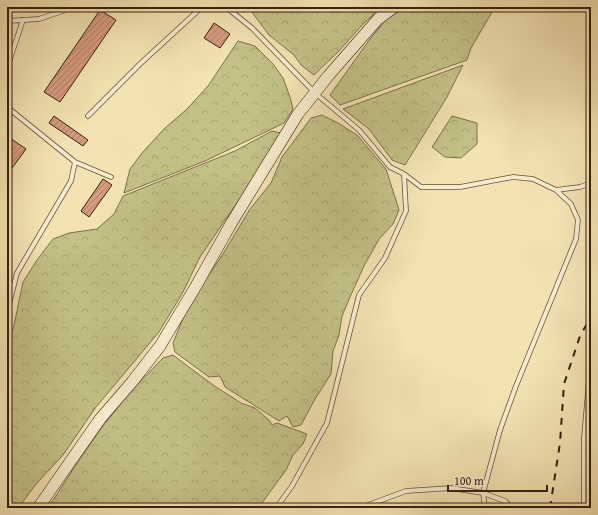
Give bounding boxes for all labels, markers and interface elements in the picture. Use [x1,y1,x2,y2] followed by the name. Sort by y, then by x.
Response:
[448,467,547,493] scale bar
[454,472,484,489] text: 100 m

